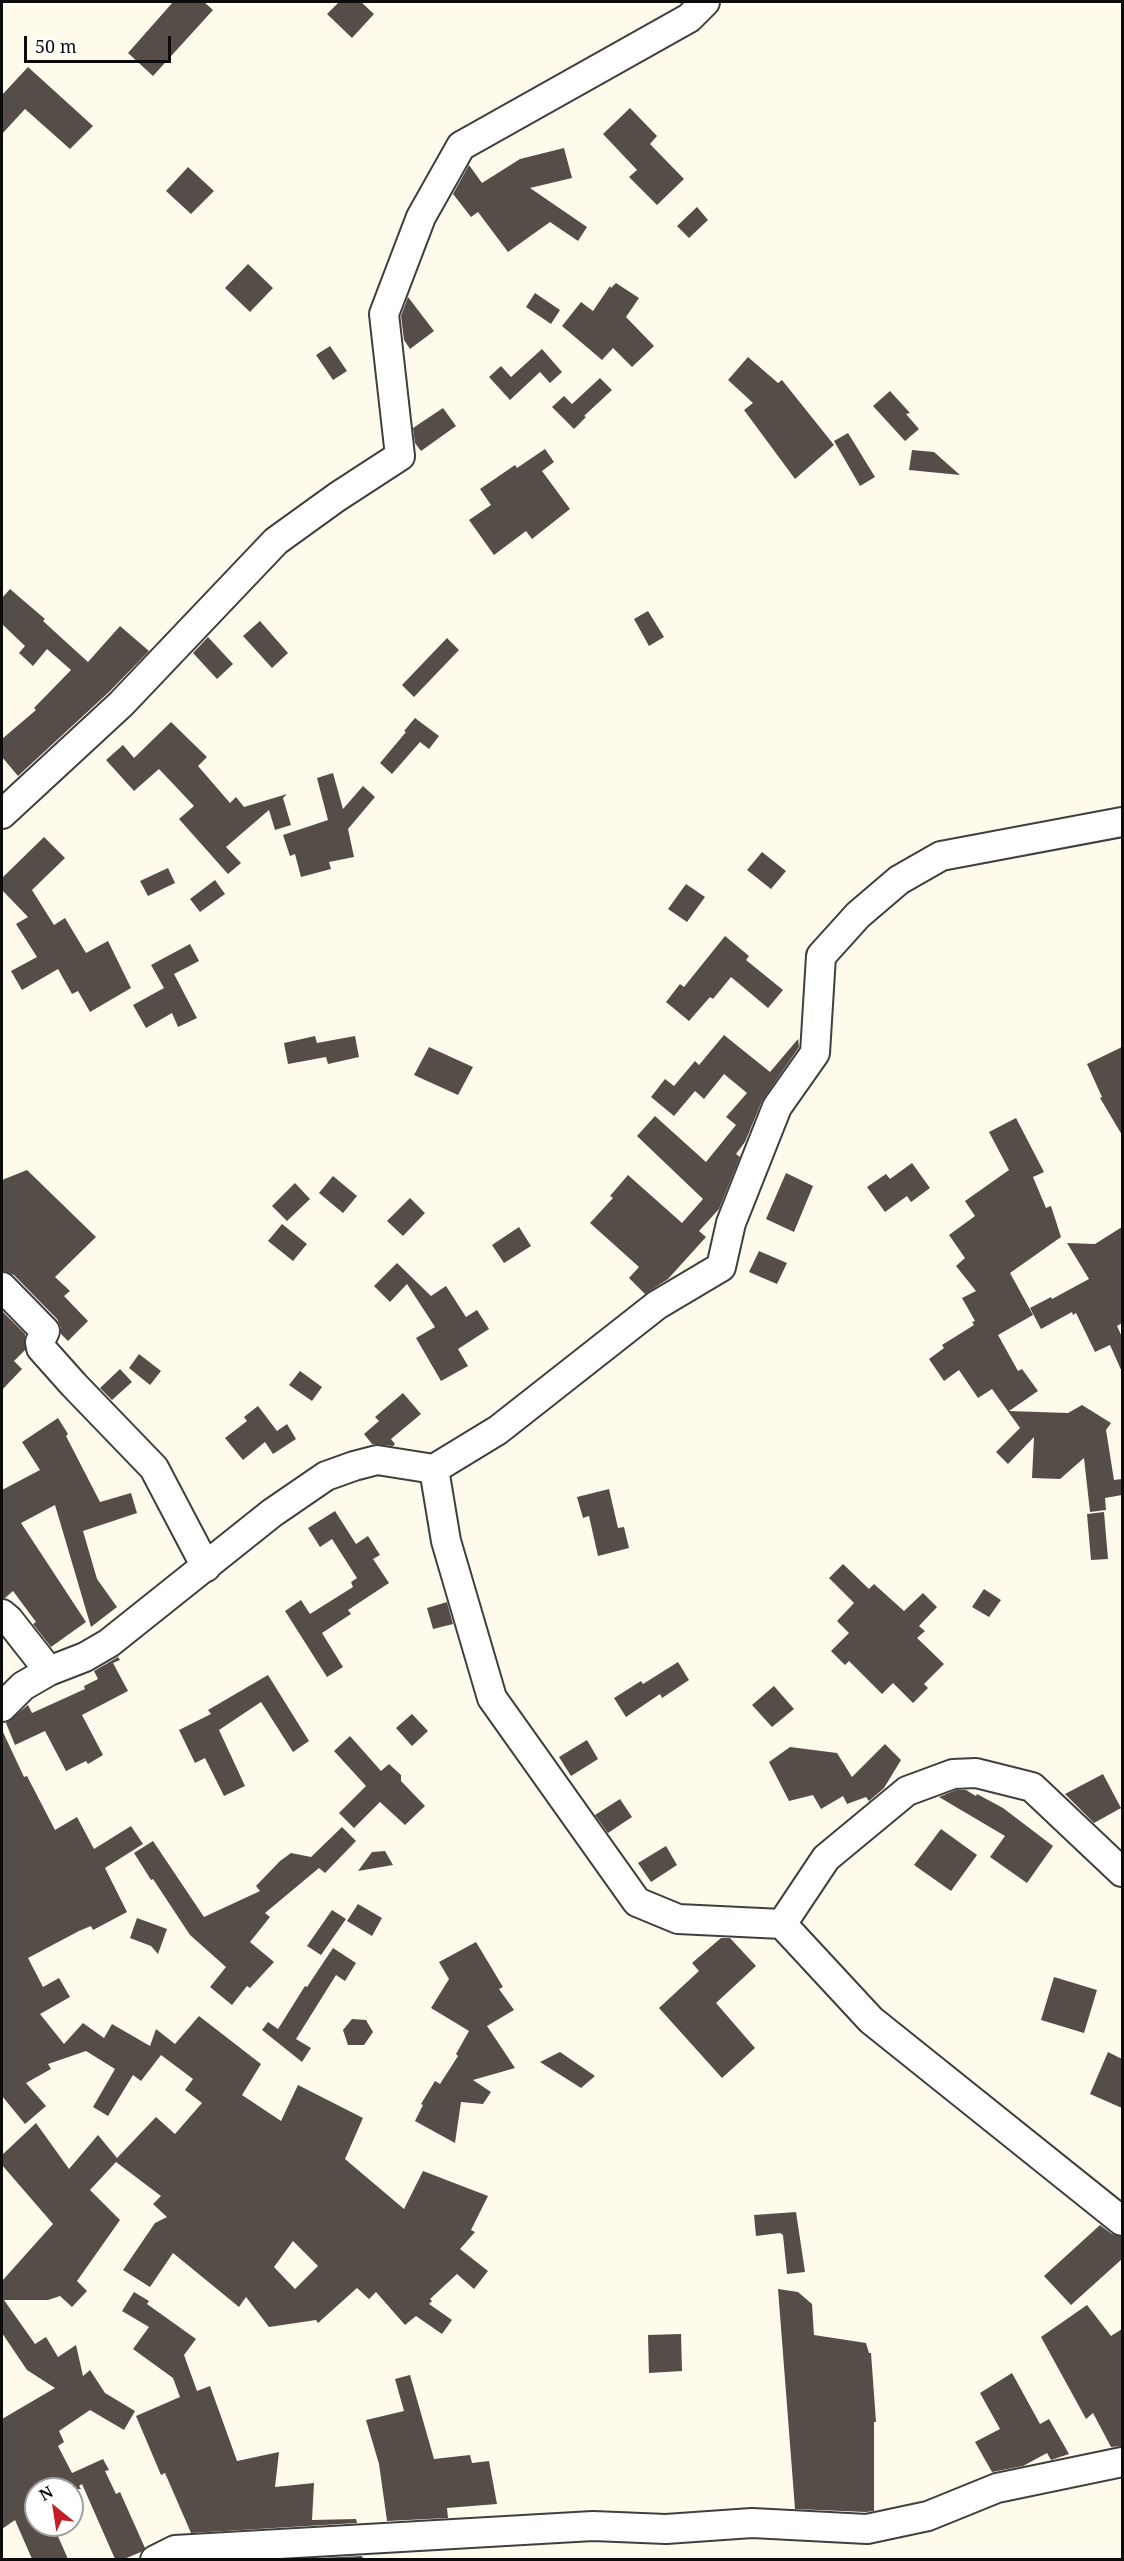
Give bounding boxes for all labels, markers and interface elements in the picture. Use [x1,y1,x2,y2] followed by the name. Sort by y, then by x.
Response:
[27,24,174,62] scale bar
[35,34,77,58] text: 50 m
[24,2477,84,2537] north arrow
[35,2480,57,2506] text: N

